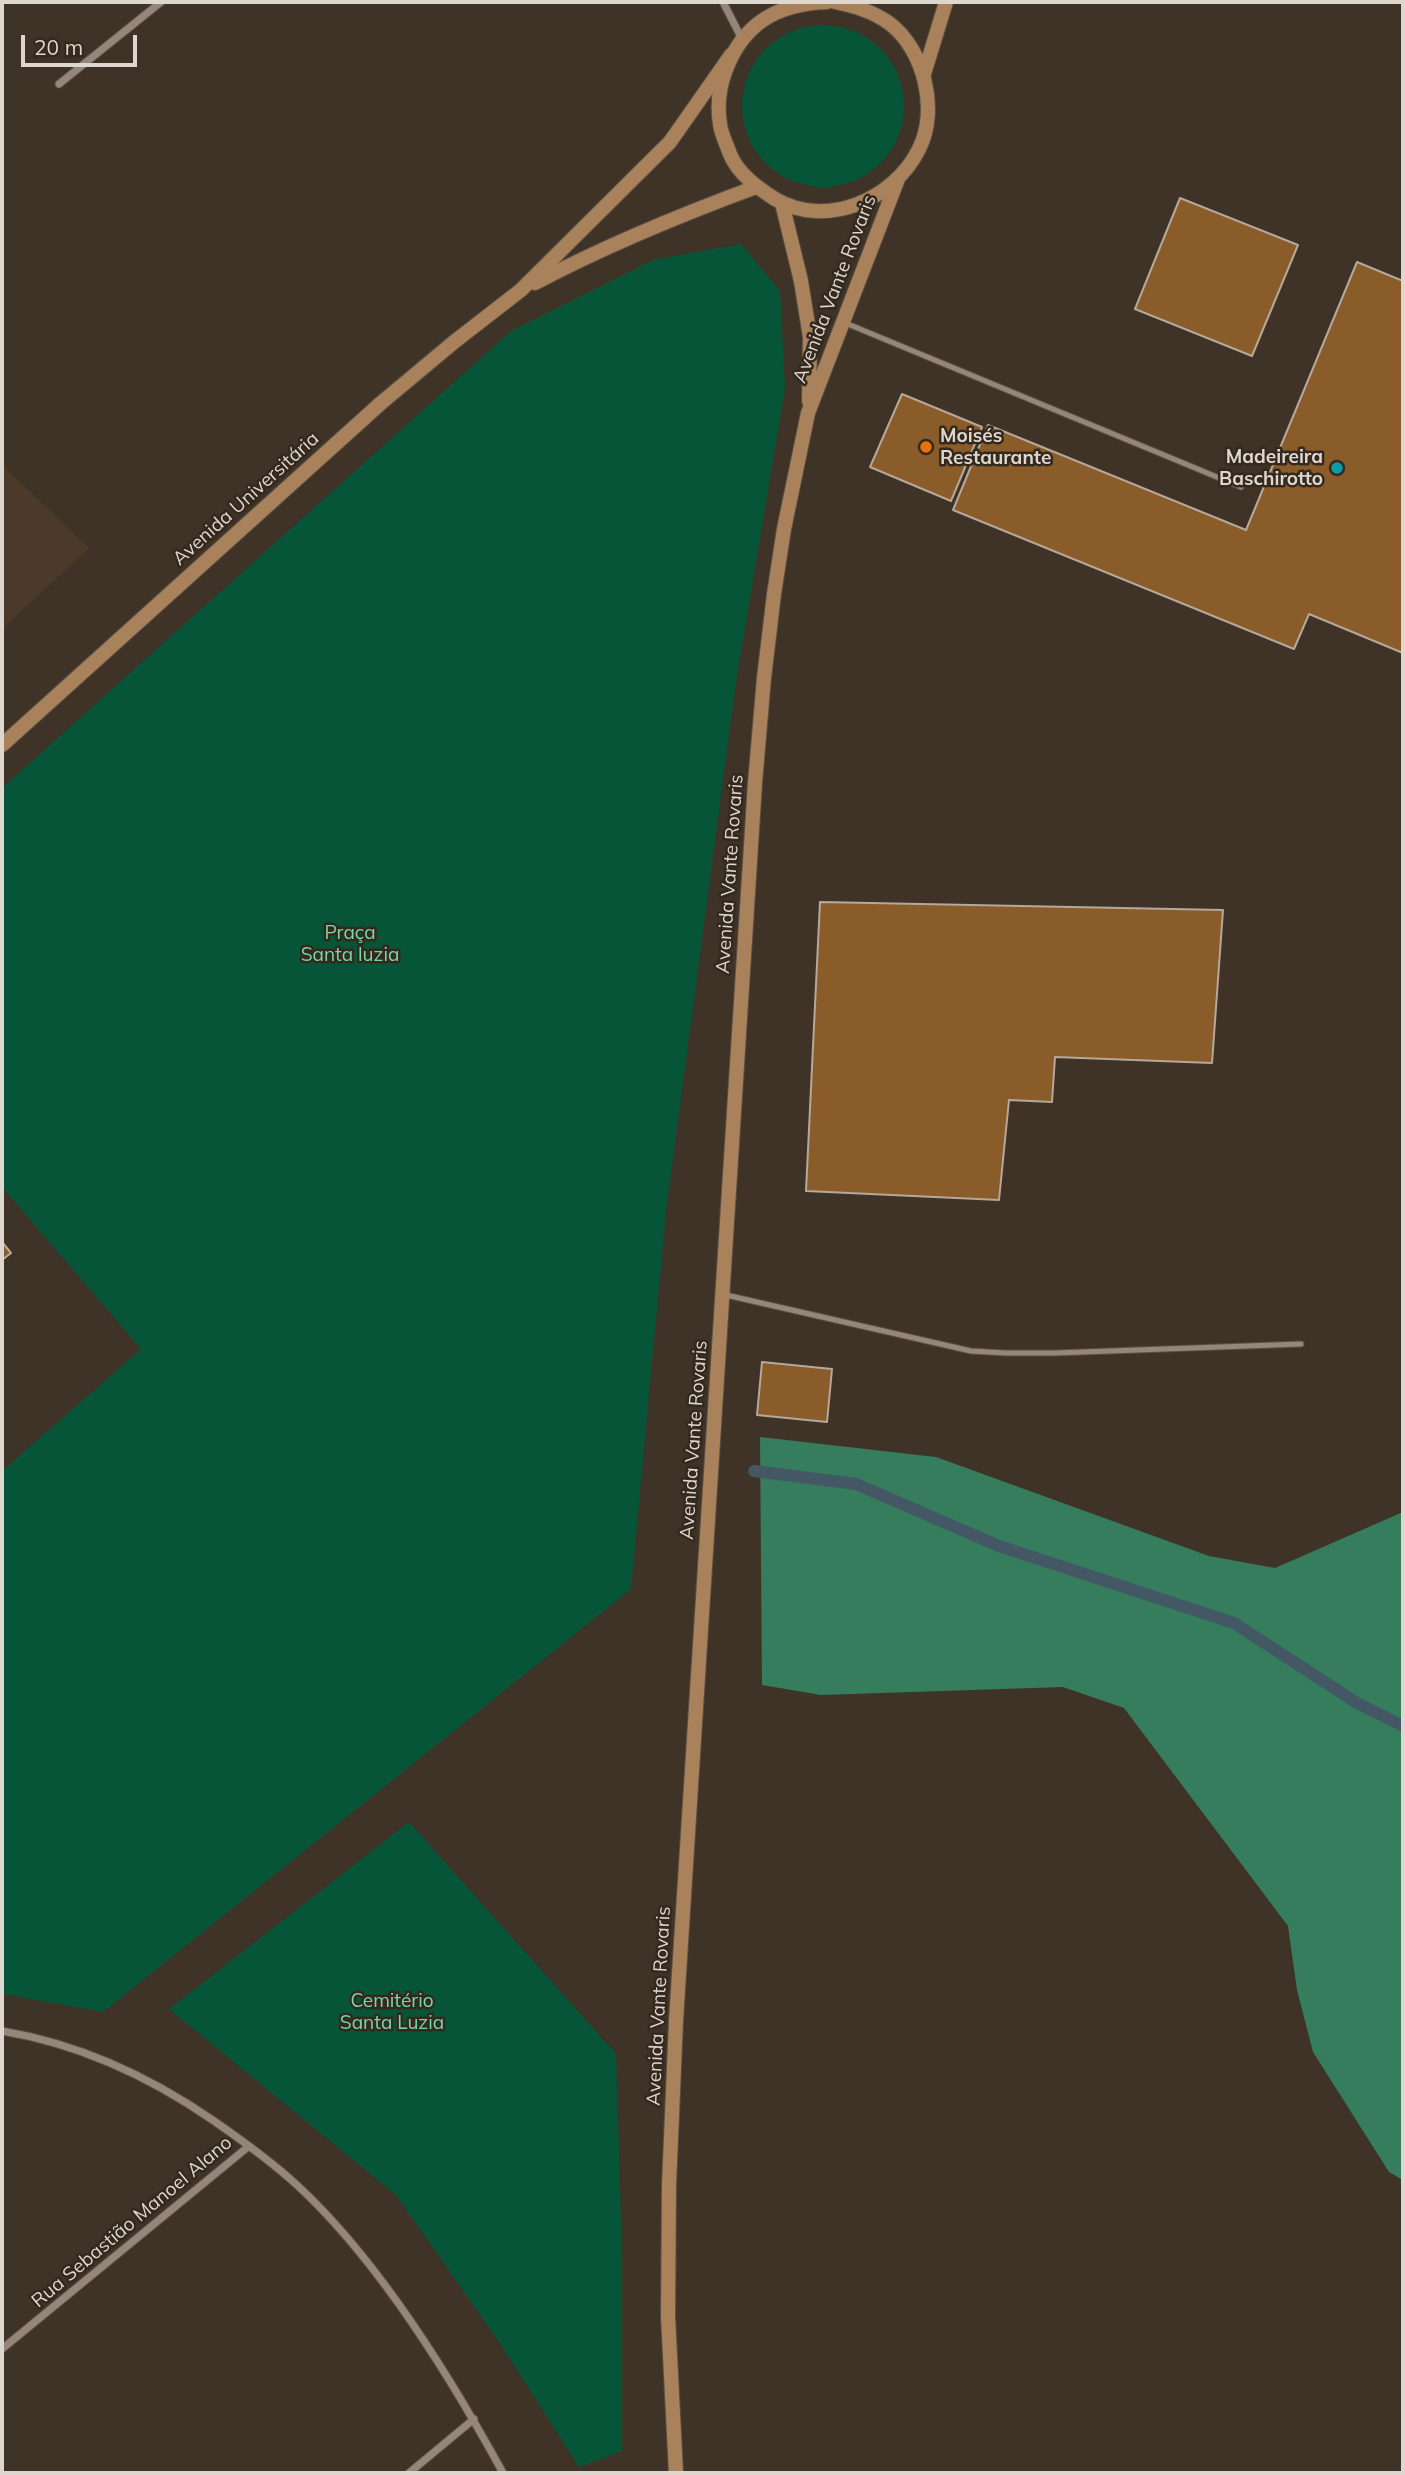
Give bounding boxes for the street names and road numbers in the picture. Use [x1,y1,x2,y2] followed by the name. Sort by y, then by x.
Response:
[789,192,881,386] street label: Avenida Vante Rovaris
[168,427,324,571] street label: Avenida Universitária
[712,774,748,974] street label: Avenida Vante Rovaris
[676,1340,712,1540] street label: Avenida Vante Rovaris
[642,1906,676,2106] street label: Avenida Vante Rovaris
[27,2131,237,2313] street label: Rua Sebastião Manoel Alano

